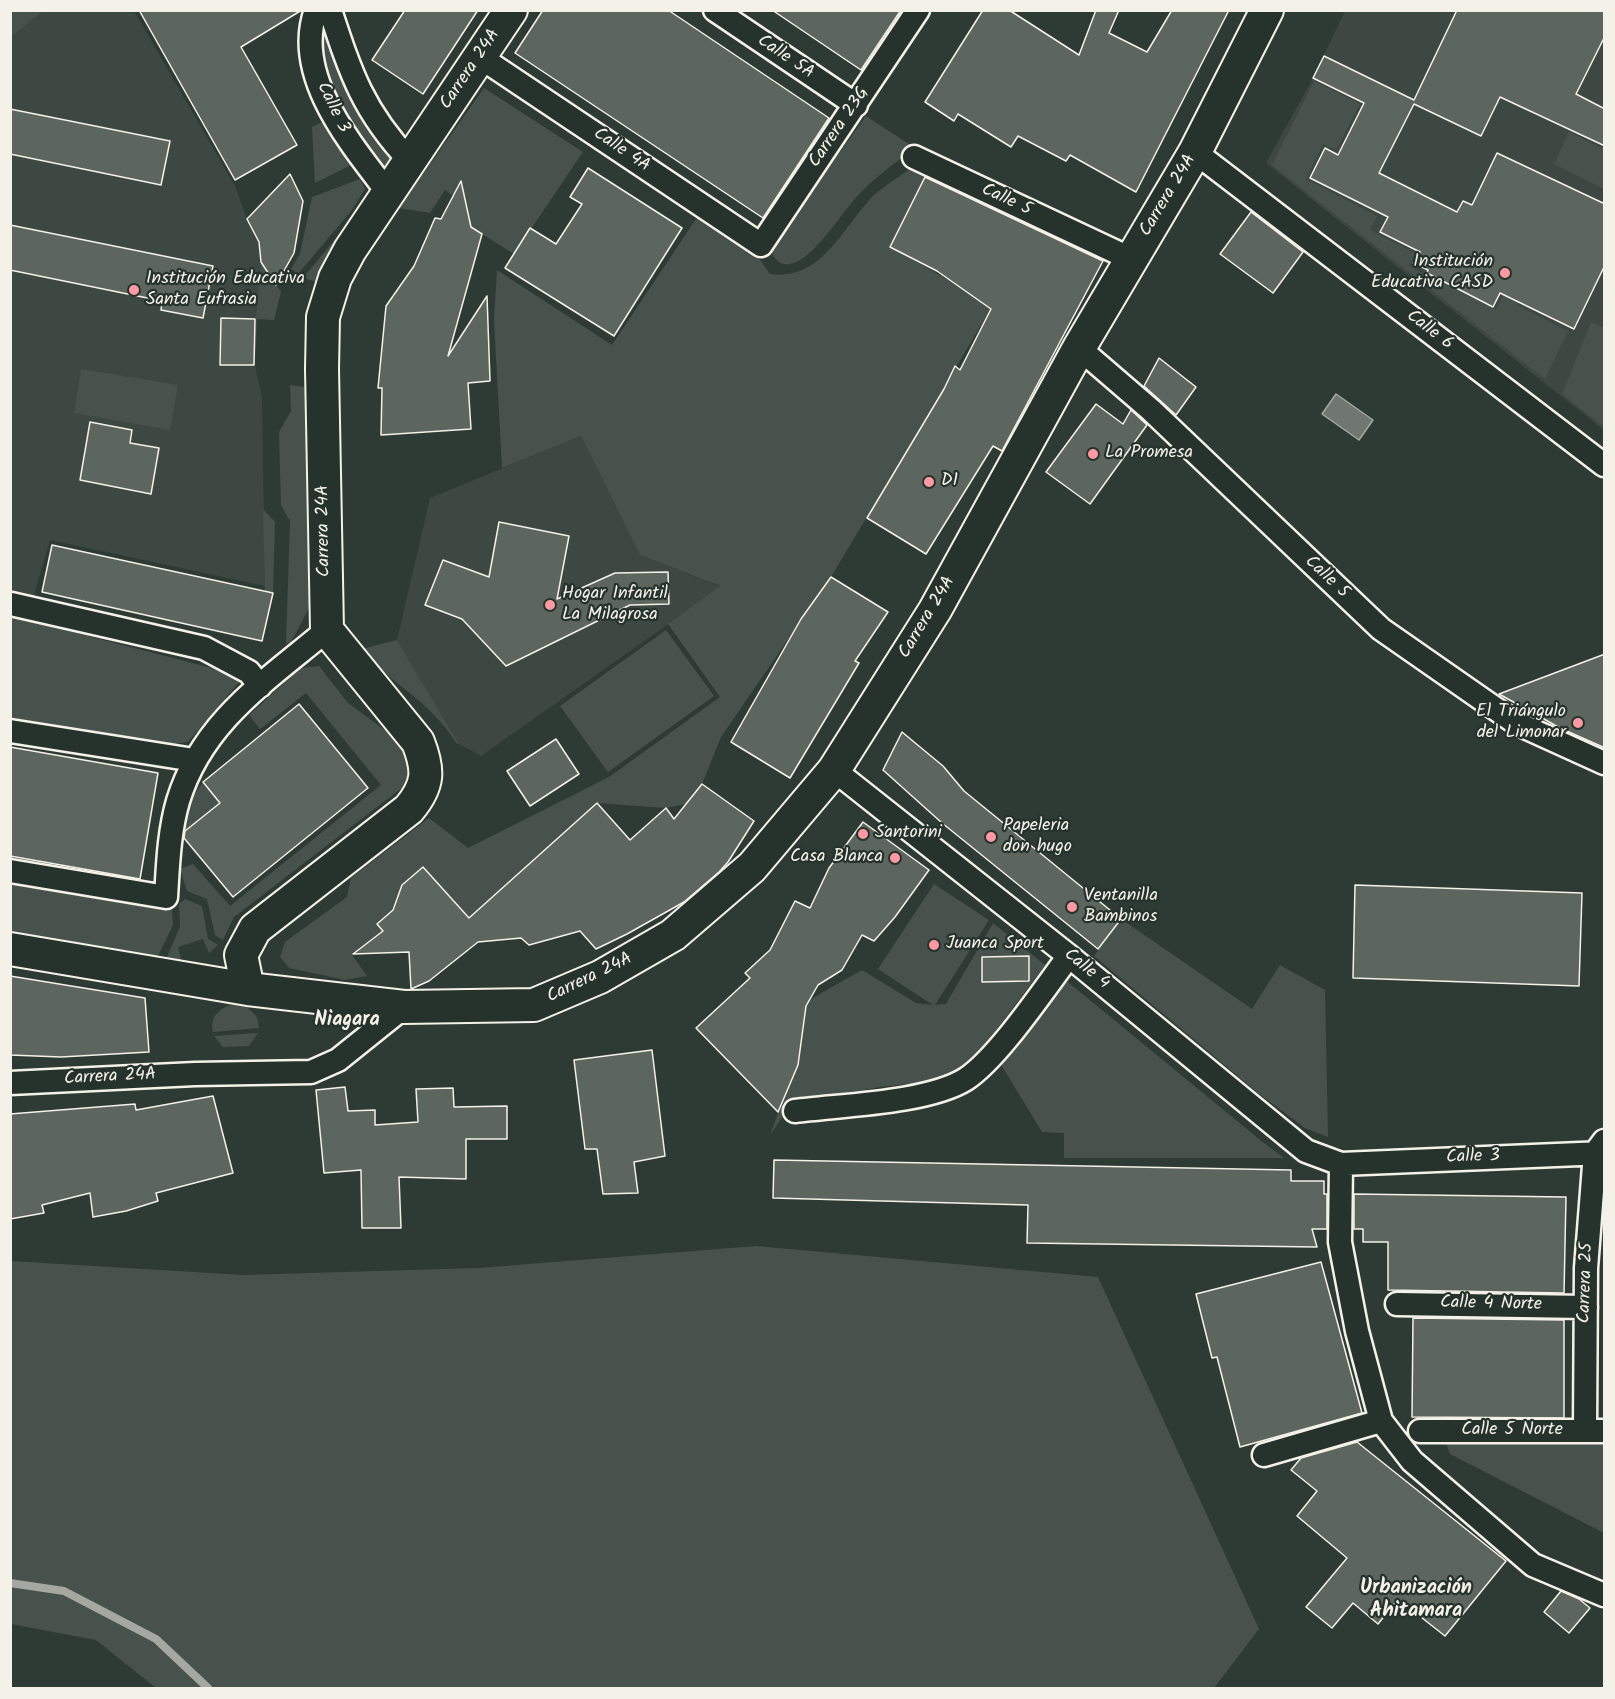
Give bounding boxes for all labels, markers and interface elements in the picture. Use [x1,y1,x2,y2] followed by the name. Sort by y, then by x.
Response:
[436,26,506,114] street label: Carrera 24A
[752,31,818,85] street label: Calle 5A
[311,79,353,137] street label: Calle 3
[805,84,875,172] street label: Carrera 23G
[588,124,654,178] street label: Calle 4A
[1136,151,1202,241] street label: Carrera 24A
[977,180,1035,222] street label: Calle 5
[1371,252,1493,294] place label: Institución Educativa CASD
[1498,266,1512,280] marker: Institución Educativa CASD
[146,269,305,312] place label: Institución Educativa Santa Eufrasia
[127,283,141,297] marker: Institución Educativa Santa Eufrasia
[1401,306,1457,356] street label: Calle 6
[1105,443,1193,465] place label: La Promesa
[1086,447,1100,461] marker: La Promesa
[941,471,958,493] place label: D1
[922,475,936,489] marker: D1
[313,485,337,577] street label: Carrera 24A
[1299,552,1353,604] street label: Calle 5
[895,573,961,663] street label: Carrera 24A
[562,584,668,626] place label: Hogar Infantil La Milagrosa
[543,598,557,612] marker: Hogar Infantil La Milagrosa
[1476,702,1566,744] place label: El Triángulo del Limonar
[1571,716,1585,730] marker: El Triángulo del Limonar
[1003,816,1072,858] place label: Papeleria don hugo
[875,823,942,845] place label: Santorini
[856,827,870,841] marker: Santorini
[984,830,998,844] marker: Papeleria don hugo
[790,847,883,869] place label: Casa Blanca
[888,851,902,865] marker: Casa Blanca
[1084,886,1158,928] place label: Ventanilla Bambinos
[1065,900,1079,914] marker: Ventanilla Bambinos
[946,934,1044,956] place label: Juanca Sport
[927,938,941,952] marker: Juanca Sport
[1059,945,1113,995] street label: Calle 4
[544,949,636,1009] street label: Carrera 24A
[314,1010,380,1034] district label: Niagara
[63,1065,157,1091] street label: Carrera 24A
[1446,1146,1500,1170] street label: Calle 3
[1575,1242,1599,1324] street label: Carrera 25
[1440,1293,1542,1317] street label: Calle 4 Norte
[1461,1420,1563,1442] street label: Calle 5 Norte
[1360,1578,1472,1625] district label: Urbanización Ahitamara

